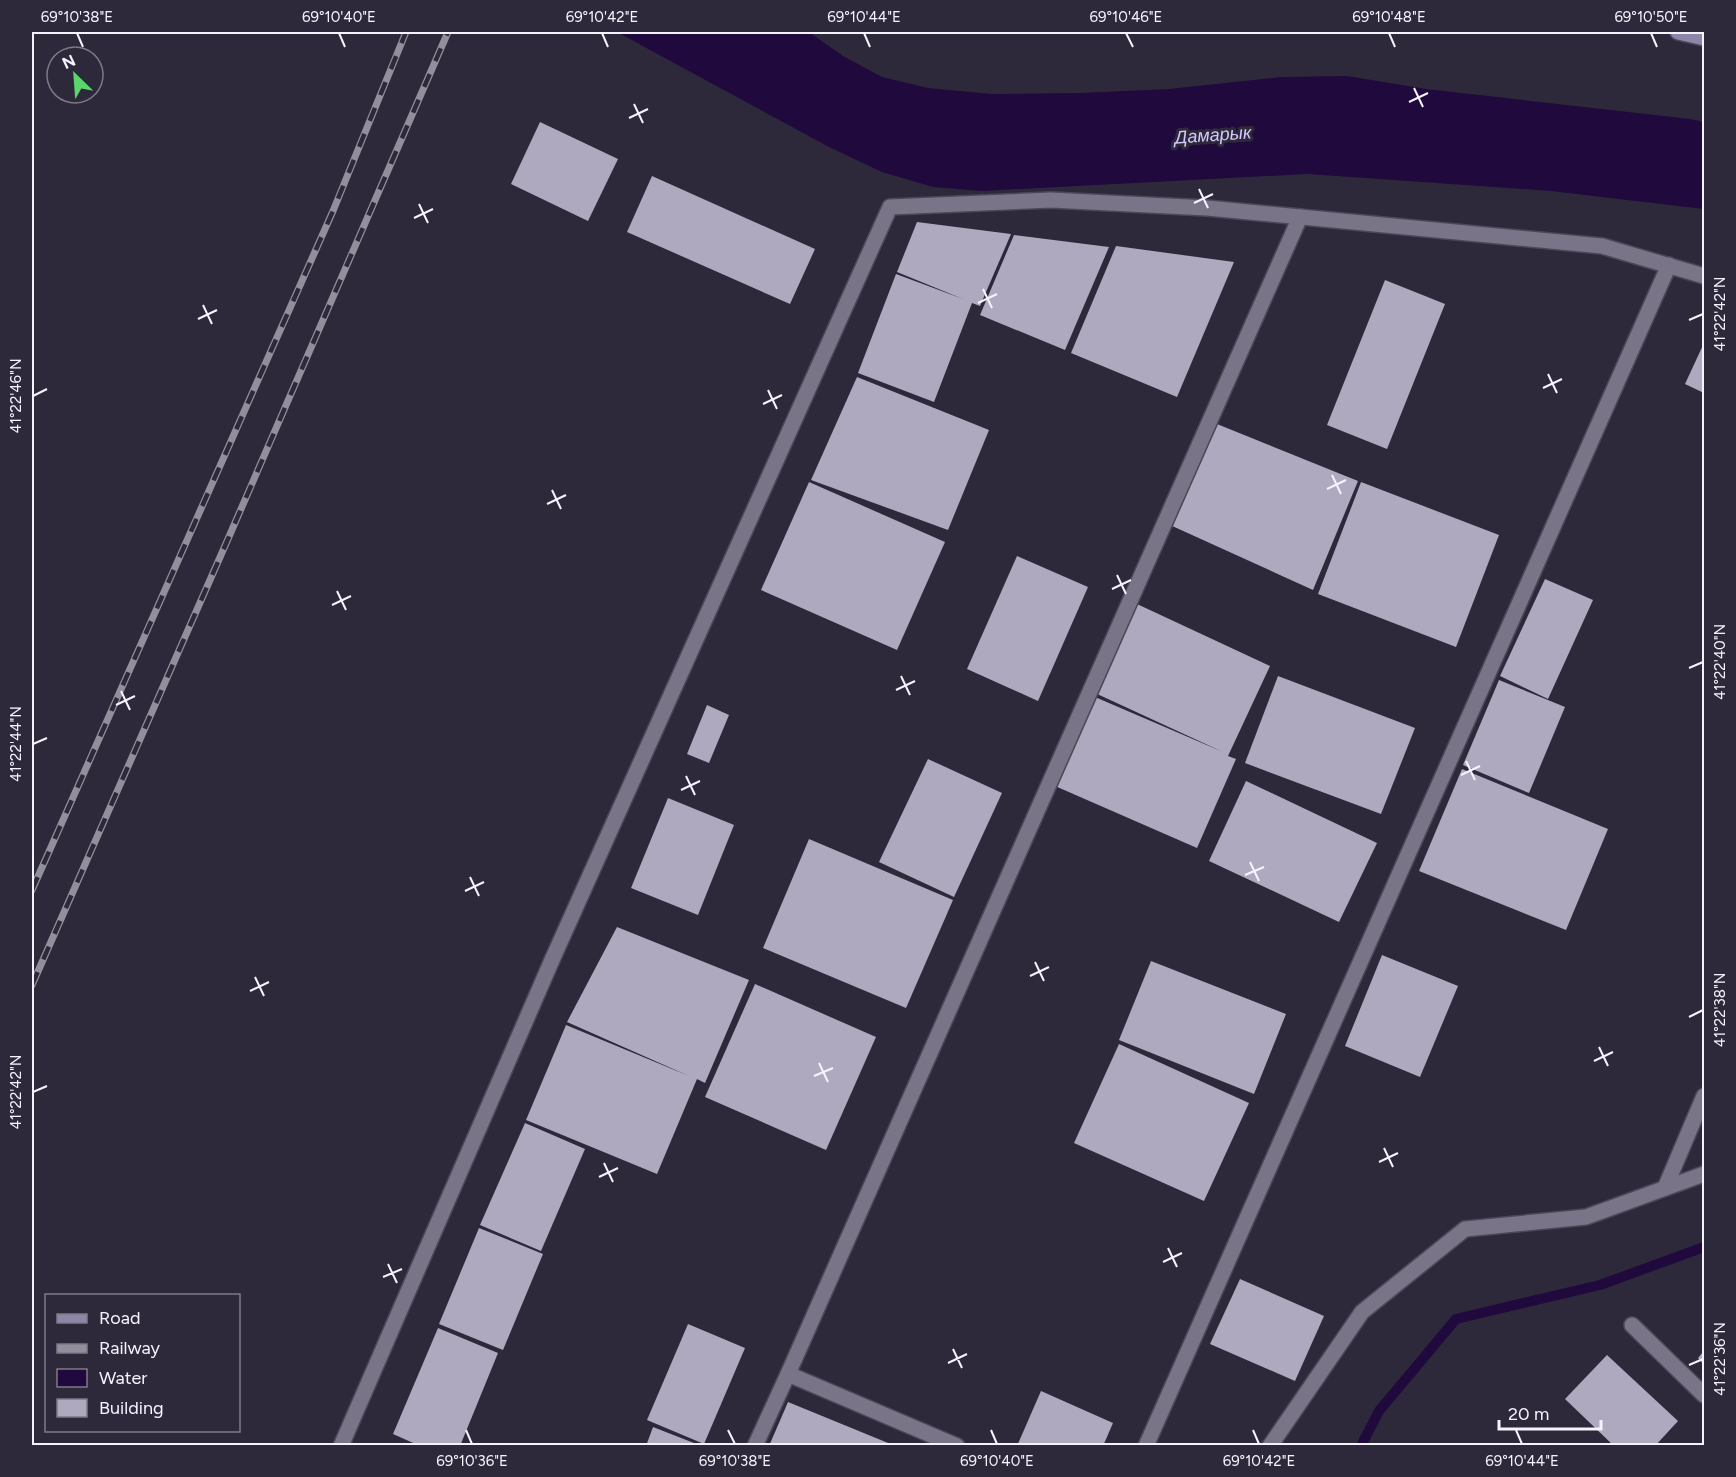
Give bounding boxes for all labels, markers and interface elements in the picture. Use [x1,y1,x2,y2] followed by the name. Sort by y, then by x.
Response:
[41,8,113,26] text: 69°10'38"E
[302,8,376,26] text: 69°10'40"E
[566,8,638,26] text: 69°10'42"E
[827,8,901,26] text: 69°10'44"E
[1090,8,1162,26] text: 69°10'46"E
[1352,8,1426,26] text: 69°10'48"E
[1614,8,1688,26] text: 69°10'50"E
[45,45,105,105] north arrow
[59,51,78,73] text: N
[1172,121,1254,149] water label: Дамарык
[1711,277,1729,351] text: 41°22'42"N
[7,358,25,434] text: 41°22'46"N
[1711,624,1729,700] text: 41°22'40"N
[7,706,25,782] text: 41°22'44"N
[1711,973,1729,1047] text: 41°22'38"N
[7,1055,25,1129] text: 41°22'42"N
[45,1294,240,1432] legend
[99,1307,140,1329] text: Road
[1711,1322,1729,1396] text: 41°22'36"N
[99,1337,161,1359] text: Railway
[99,1367,147,1389] text: Water
[1499,1393,1601,1431] scale bar
[99,1397,164,1419] text: Building
[1508,1403,1549,1425] text: 20 m
[436,1452,508,1470] text: 69°10'36"E
[699,1452,771,1470] text: 69°10'38"E
[960,1452,1034,1470] text: 69°10'40"E
[1223,1452,1295,1470] text: 69°10'42"E
[1485,1452,1559,1470] text: 69°10'44"E

